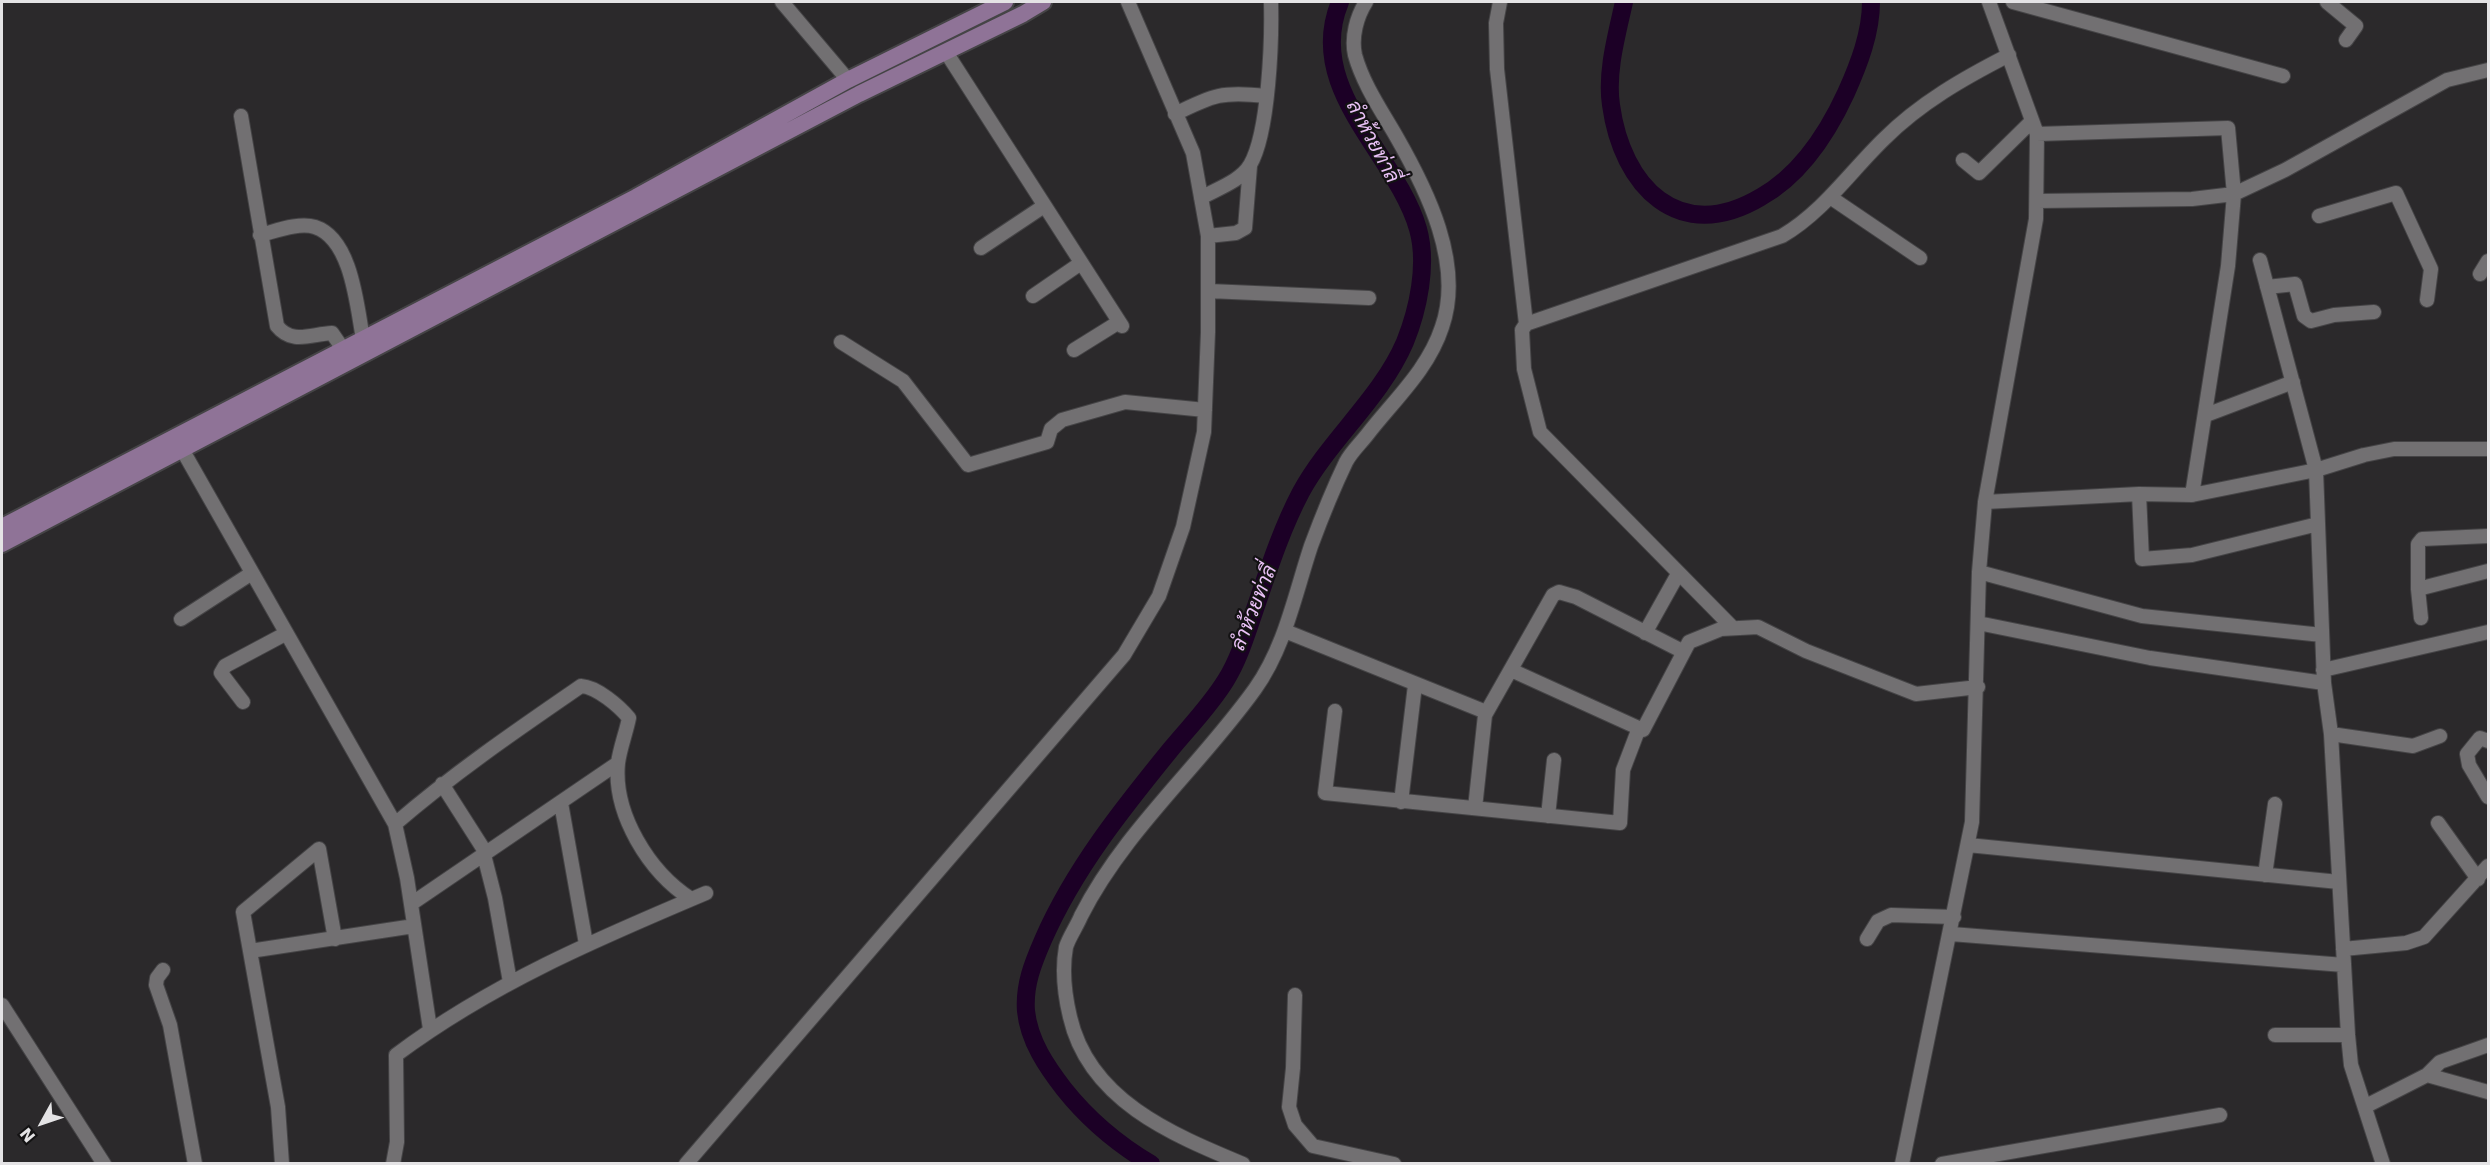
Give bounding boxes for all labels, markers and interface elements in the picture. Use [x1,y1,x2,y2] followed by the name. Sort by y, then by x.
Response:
[1340,97,1404,187] water label: ลำห้วยท่าลี่
[1227,562,1283,654] water label: ลำห้วยท่าลี่
[12,1093,72,1153] north arrow
[16,1124,39,1146] text: N

